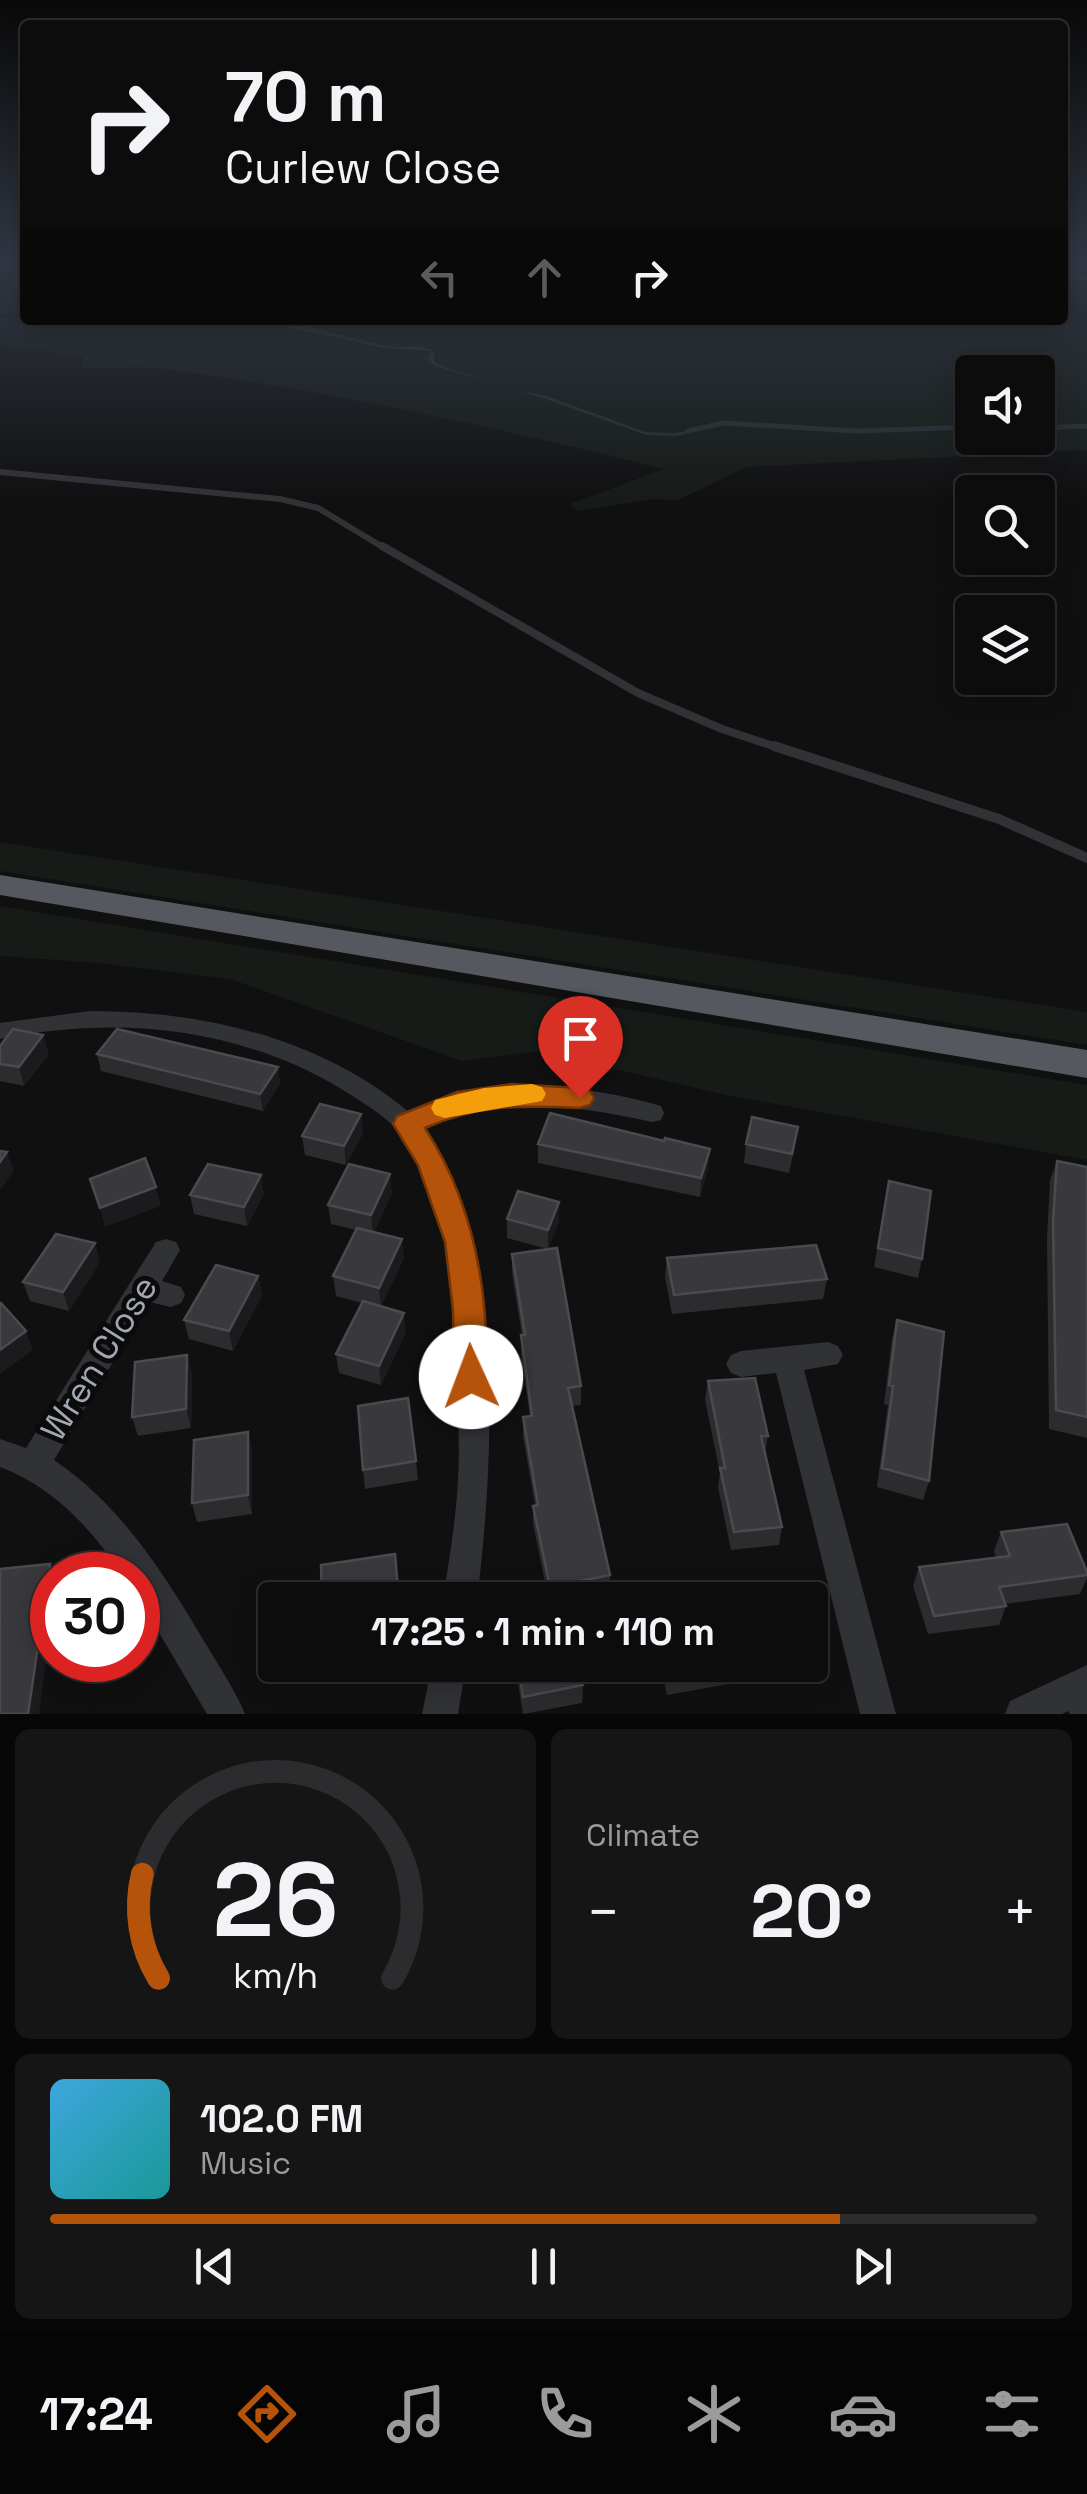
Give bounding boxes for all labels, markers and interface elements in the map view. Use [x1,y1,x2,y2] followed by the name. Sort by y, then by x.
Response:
[225,52,386,141] text: 70 m
[60,60,190,190] icon: right
[225,139,501,196] text: Curlew Close
[412,250,467,305] icon: left
[517,250,572,305] icon: ahead
[622,250,677,305] icon: right
[955,355,1055,695] map controls
[955,355,1055,455] button: sound
[955,475,1055,575] button: search
[955,595,1055,695] button: layers
[538,996,623,1099] pin
[553,1011,608,1066] icon: arrive
[31,1267,167,1449] street label: Wren Close
[419,1325,523,1429] position arrow
[30,1552,160,1682] speed limit sign: 30
[371,1608,715,1656] text: 17:25 · 1 min · 110 m
[586,1815,700,1855] text: Climate
[212,1834,339,1966] text: 26
[750,1863,873,1959] text: 20°
[586,1877,620,1947] text: −
[1003,1877,1037,1947] text: +
[233,1953,318,1998] text: km/h
[200,2095,363,2143] text: 102.0 FM
[200,2143,291,2183] text: Music
[187,2239,242,2294] icon: previous
[516,2239,571,2294] icon: pause
[845,2239,900,2294] icon: next
[232,2379,302,2449] icon: directions
[381,2379,451,2449] icon: music
[530,2379,600,2449] icon: phone
[679,2379,749,2449] icon: climate
[828,2379,898,2449] icon: car
[977,2379,1047,2449] icon: filters
[40,2386,153,2443] text: 17:24

